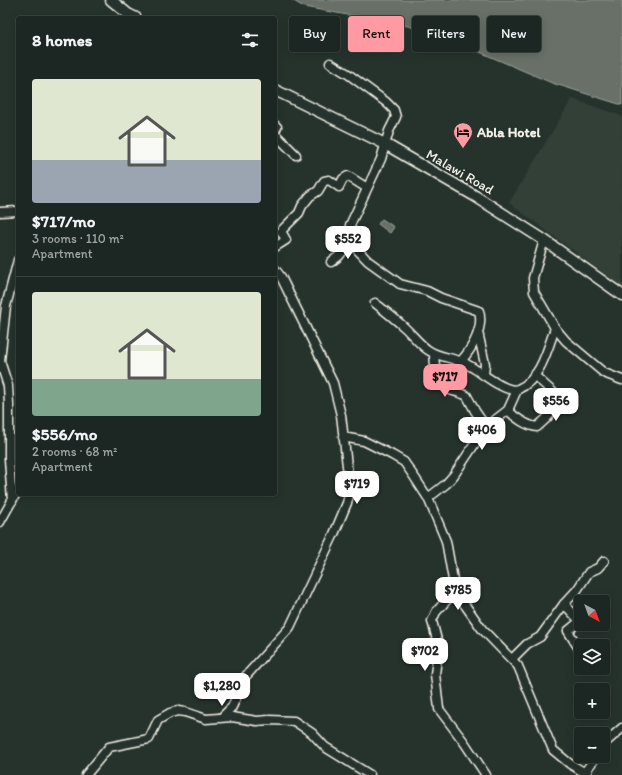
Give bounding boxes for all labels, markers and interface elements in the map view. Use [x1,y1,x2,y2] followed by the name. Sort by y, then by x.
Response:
[289,16,340,52] chip: Buy
[348,16,404,52] chip: Rent
[412,16,479,52] chip: Filters
[487,16,541,52] chip: New
[239,29,261,51] icon: filters
[32,30,92,50] text: 8 homes
[111,105,183,177] icon: home
[452,121,474,149] hotel icon: Abla Hotel
[476,124,541,141] place label: Abla Hotel
[423,146,497,198] street label: Malawi Road
[32,211,95,231] text: $717/mo
[324,226,372,260] pin: $552
[32,231,124,246] text: 3 rooms · 110 m²
[334,231,362,246] text: $552
[32,246,93,261] text: Apartment
[111,318,183,390] icon: home
[421,364,469,398] pin: $717
[432,369,458,384] text: $717
[532,388,580,422] pin: $556
[542,393,570,408] text: $556
[458,417,506,451] pin: $406
[467,422,497,437] text: $406
[32,424,98,444] text: $556/mo
[32,444,117,459] text: 2 rooms · 68 m²
[32,459,93,474] text: Apartment
[333,471,381,505] pin: $719
[344,476,370,491] text: $719
[434,577,482,611] pin: $785
[445,582,472,597] text: $785
[574,595,610,631] north arrow
[574,595,610,763] map controls
[401,638,449,672] pin: $702
[574,639,610,675] button: layers
[411,643,439,658] text: $702
[189,673,255,707] pin: $1,280
[203,678,241,693] text: $1,280
[574,683,610,719] button: +
[574,727,610,763] button: −

